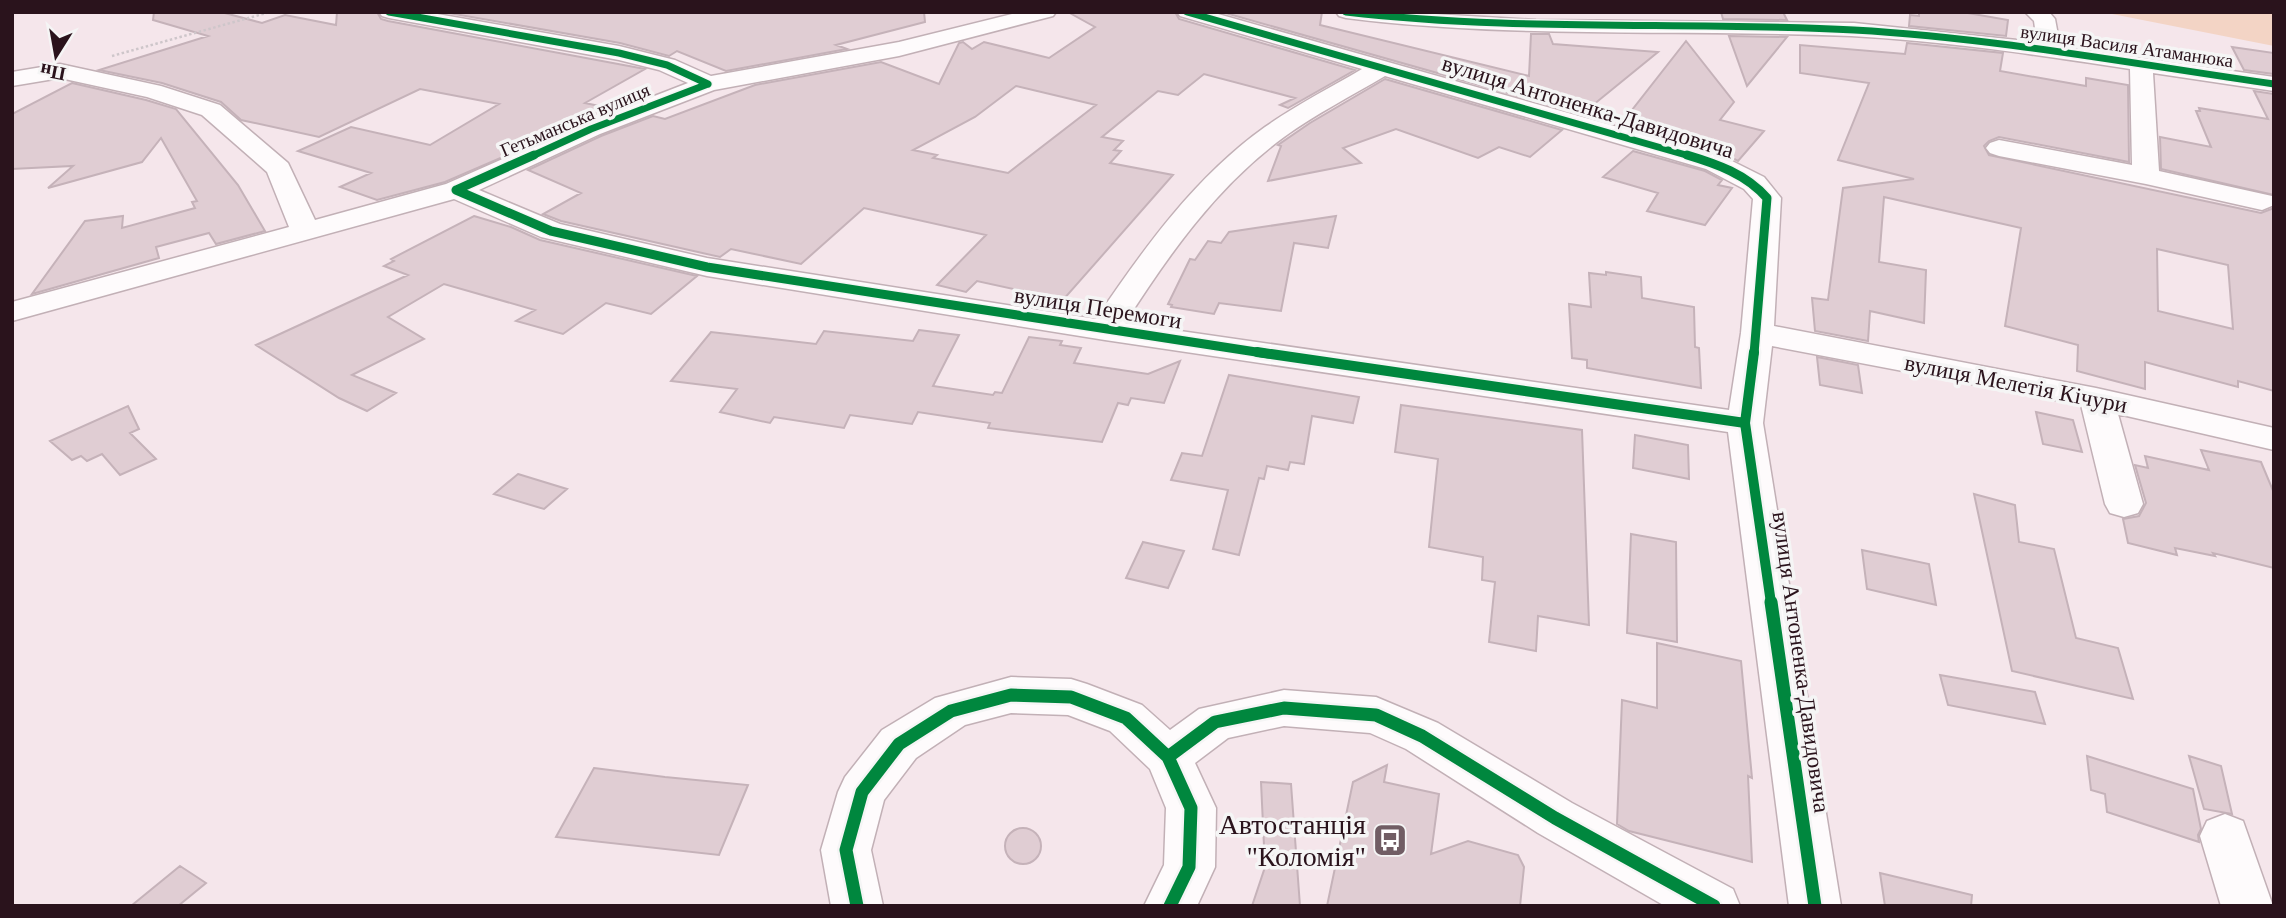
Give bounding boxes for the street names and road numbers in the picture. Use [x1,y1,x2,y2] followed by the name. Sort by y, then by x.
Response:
[2019,21,2235,71] street label: вулиця Василя Атаманюка
[1439,51,1737,163] street label: вулиця Антоненка-Давидовича
[497,79,653,161] street label: Гетьманська вулиця
[1012,282,1184,334] street label: вулиця Перемоги
[1902,350,2130,418] street label: вулиця Мелетія Кічури
[1767,510,1835,814] street label: вулиця Антоненка-Давидовича

